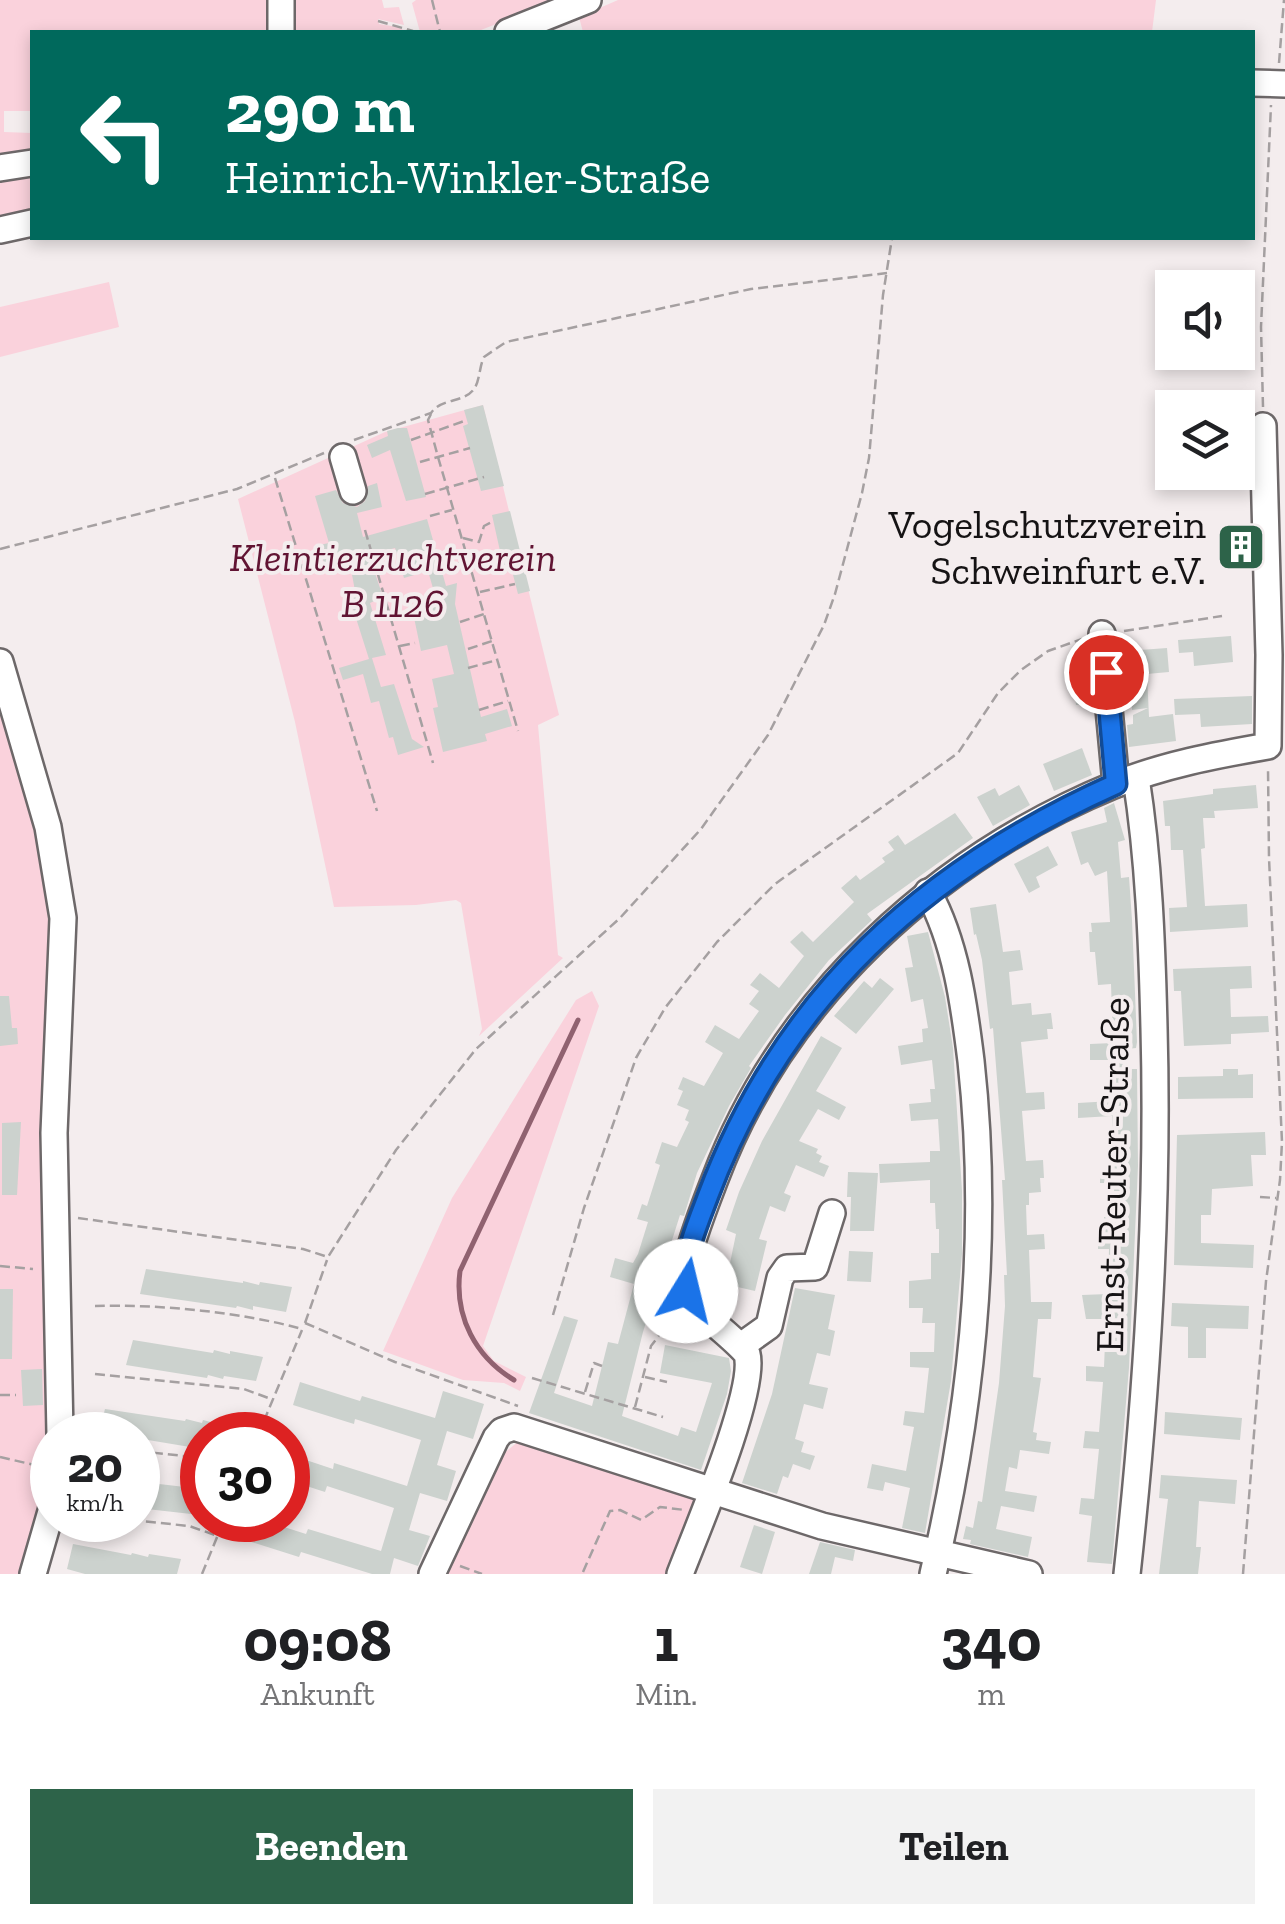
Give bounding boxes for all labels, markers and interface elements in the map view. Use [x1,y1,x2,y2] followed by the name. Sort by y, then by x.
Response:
[225,66,415,150] text: 290 m
[60,70,190,200] icon: left
[225,151,711,205] text: Heinrich-Winkler-Straße
[1155,270,1255,490] map controls
[1155,270,1255,370] button: sound
[1155,390,1255,490] button: layers
[888,500,1206,594] place label: Vogelschutzverein Schweinfurt e.V.
[1215,521,1267,573] building icon: Vogelschutzverein Schweinfurt e.V.
[230,533,556,627] park label: Kleintierzuchtverein B 1126
[1064,630,1149,715] pin
[1079,645,1134,700] icon: arrive
[1085,997,1139,1353] street label: Ernst-Reuter-Straße
[634,1239,738,1343] position arrow
[180,1412,310,1542] speed limit sign: 30
[67,1435,123,1495] text: 20
[66,1487,124,1517] text: km/h
[243,1604,392,1676] text: 09:08
[654,1604,678,1676] text: 1
[941,1604,1042,1676] text: 340
[261,1675,375,1713] text: Ankunft
[635,1675,697,1713] text: Min.
[977,1675,1005,1713] text: m
[30,1789,633,1904] button: Beenden
[653,1789,1255,1904] button: Teilen

